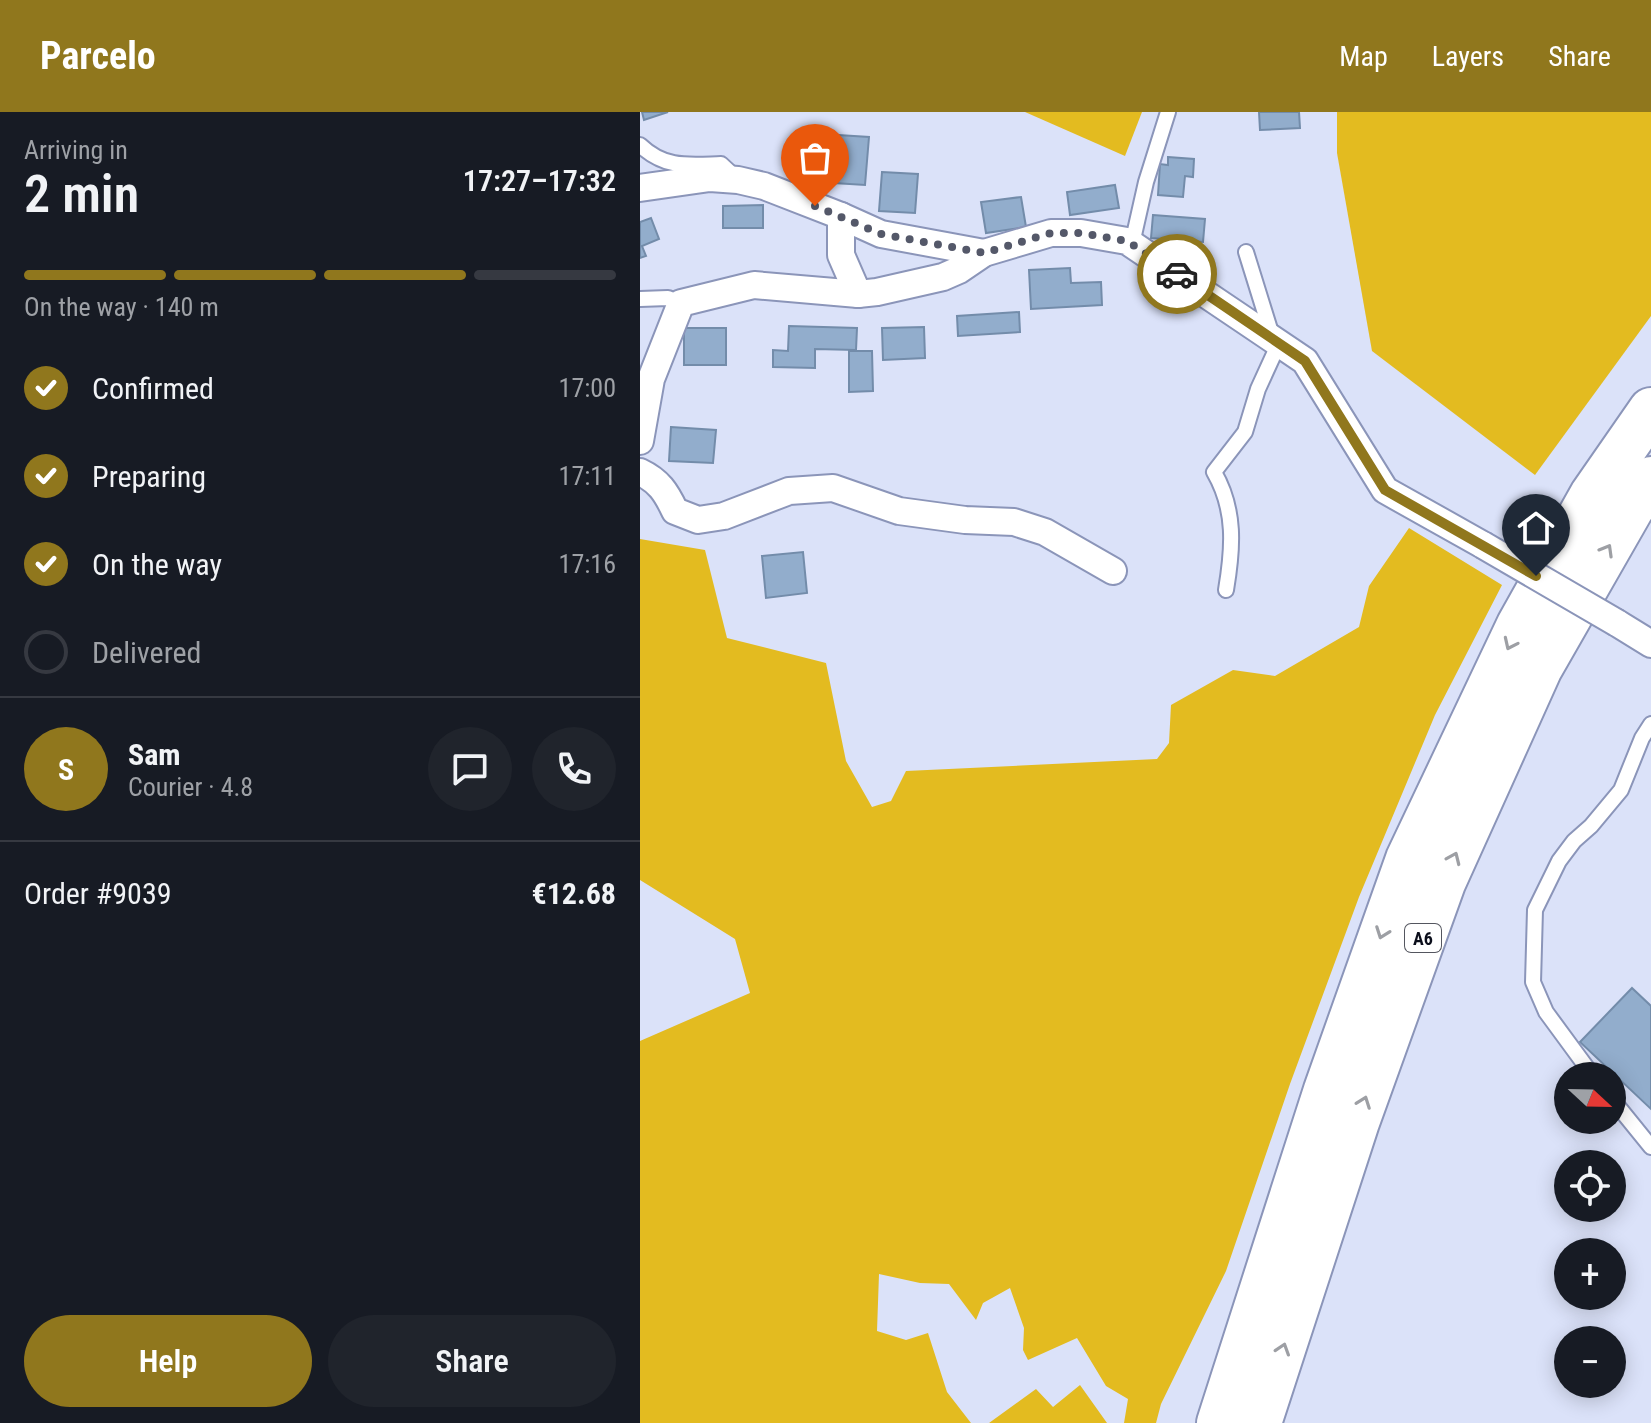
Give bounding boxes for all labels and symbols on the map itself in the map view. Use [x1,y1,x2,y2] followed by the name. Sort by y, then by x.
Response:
[781,124,849,206] pin
[1137,234,1217,314] courier
[1502,494,1570,576] pin
[1597,544,1613,559] one-way arrow
[1504,636,1520,650] one-way arrow
[1445,852,1461,866] one-way arrow
[1405,924,1441,952] road number: A6
[1375,925,1392,939] one-way arrow
[1554,1062,1626,1134] north arrow
[1354,1096,1371,1110] one-way arrow
[1274,1343,1290,1356] one-way arrow

